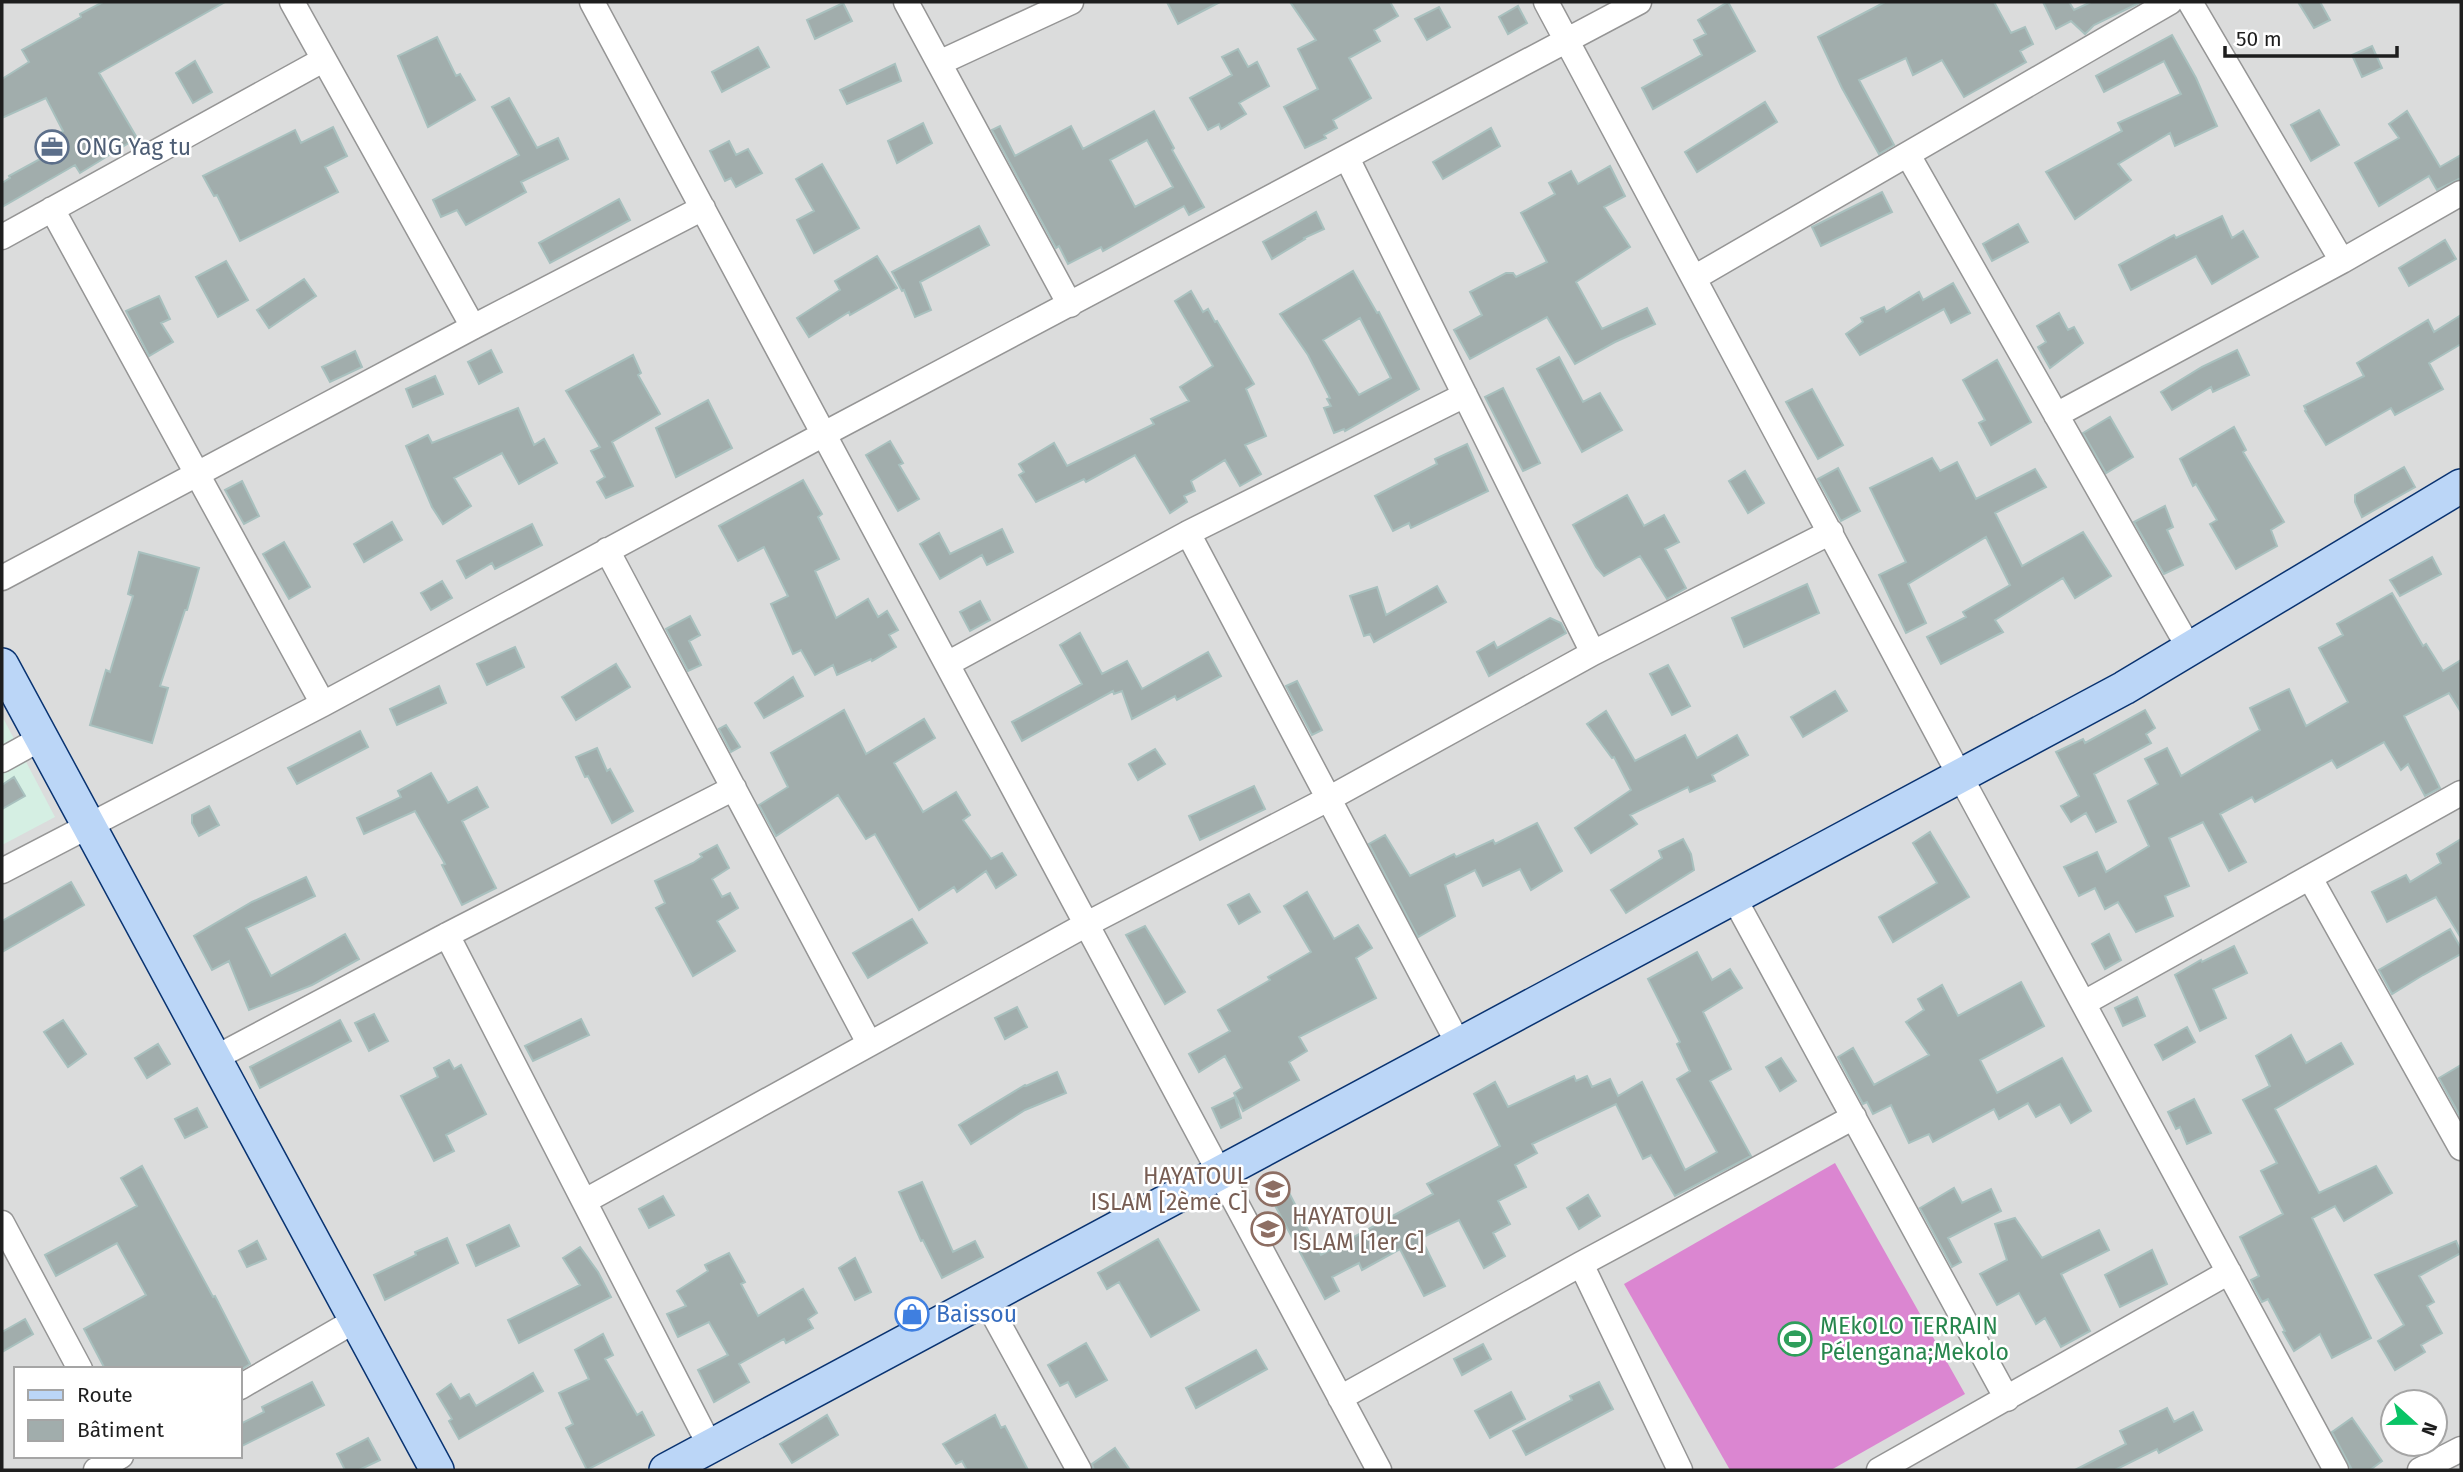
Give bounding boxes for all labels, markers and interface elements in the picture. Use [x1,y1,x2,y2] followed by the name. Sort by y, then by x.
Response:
[2225,14,2396,58] scale bar
[2236,26,2282,52] text: 50 m
[33,128,71,166] office icon: ONG Yag tu
[76,133,191,161] place label: ONG Yag tu
[1091,1162,1248,1216] place label: HAYATOUL ISLAM [2ème C]
[1254,1170,1292,1208] school or university icon: HAYATOUL ISLAM [2ème C]
[1292,1202,1424,1256] place label: HAYATOUL ISLAM [1er C]
[1249,1210,1287,1248] school or university icon: HAYATOUL ISLAM [1er C]
[893,1295,931,1333] shop icon: Baissou
[936,1300,1017,1328] place label: Baissou
[1820,1312,2009,1366] place label: MEkOLO TERRAIN Pélengana;Mekolo
[1776,1320,1814,1358] sports icon: MEkOLO TERRAIN Pélengana;Mekolo
[14,1367,242,1458] legend
[77,1382,133,1408] text: Route
[2379,1388,2449,1458] north arrow
[77,1417,164,1443] text: Bâtiment
[2416,1419,2442,1439] text: N

